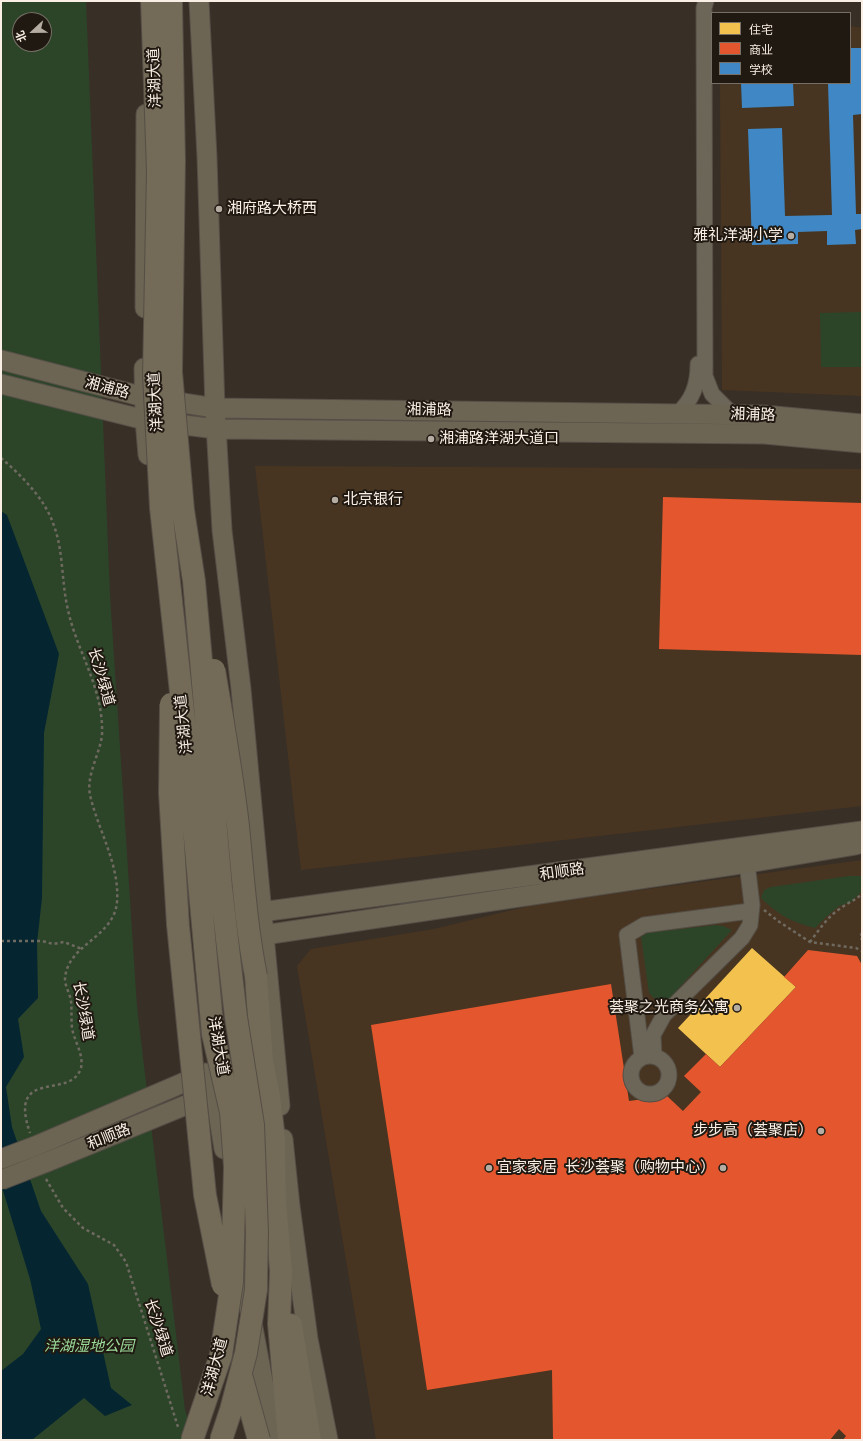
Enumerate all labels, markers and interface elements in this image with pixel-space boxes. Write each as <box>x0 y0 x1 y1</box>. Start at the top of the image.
north arrow <box>12 12 52 52</box>
legend <box>711 12 851 84</box>
text: 住宅 <box>749 23 773 37</box>
text: 北 <box>13 29 29 44</box>
text: 商业 <box>749 43 773 57</box>
street label: 洋湖大道 <box>145 48 165 108</box>
text: 学校 <box>749 63 773 77</box>
place label: 湘府路大桥西 <box>227 200 317 218</box>
marker: 湘府路大桥西 <box>214 204 224 214</box>
place label: 雅礼洋湖小学 <box>693 227 783 245</box>
marker: 雅礼洋湖小学 <box>786 231 796 241</box>
street label: 洋湖大道 <box>145 372 167 432</box>
street label: 湘浦路 <box>83 373 131 403</box>
street label: 湘浦路 <box>406 401 452 419</box>
street label: 湘浦路 <box>730 405 776 425</box>
place label: 湘浦路洋湖大道口 <box>439 430 559 448</box>
marker: 湘浦路洋湖大道口 <box>426 434 436 444</box>
place label: 北京银行 <box>343 491 403 509</box>
marker: 北京银行 <box>330 495 340 505</box>
street label: 长沙绿道 <box>84 646 118 708</box>
street label: 洋湖大道 <box>172 693 196 755</box>
street label: 和顺路 <box>538 860 586 884</box>
street label: 长沙绿道 <box>69 980 97 1042</box>
place label: 荟聚之光商务公寓 <box>609 999 729 1017</box>
marker: 荟聚之光商务公寓 <box>732 1003 742 1013</box>
street label: 洋湖大道 <box>204 1015 232 1077</box>
street label: 和顺路 <box>85 1120 133 1154</box>
place label: 步步高（荟聚店） <box>693 1122 813 1140</box>
marker: 步步高（荟聚店） <box>816 1126 826 1136</box>
place label: 宜家家居 <box>497 1159 557 1177</box>
place label: 长沙荟聚（购物中心） <box>565 1159 715 1177</box>
marker: 宜家家居 <box>484 1163 494 1173</box>
marker: 长沙荟聚（购物中心） <box>718 1163 728 1173</box>
street label: 长沙绿道 <box>140 1297 176 1359</box>
street label: 洋湖大道 <box>199 1336 231 1398</box>
park label: 洋湖湿地公园 <box>44 1338 134 1356</box>

